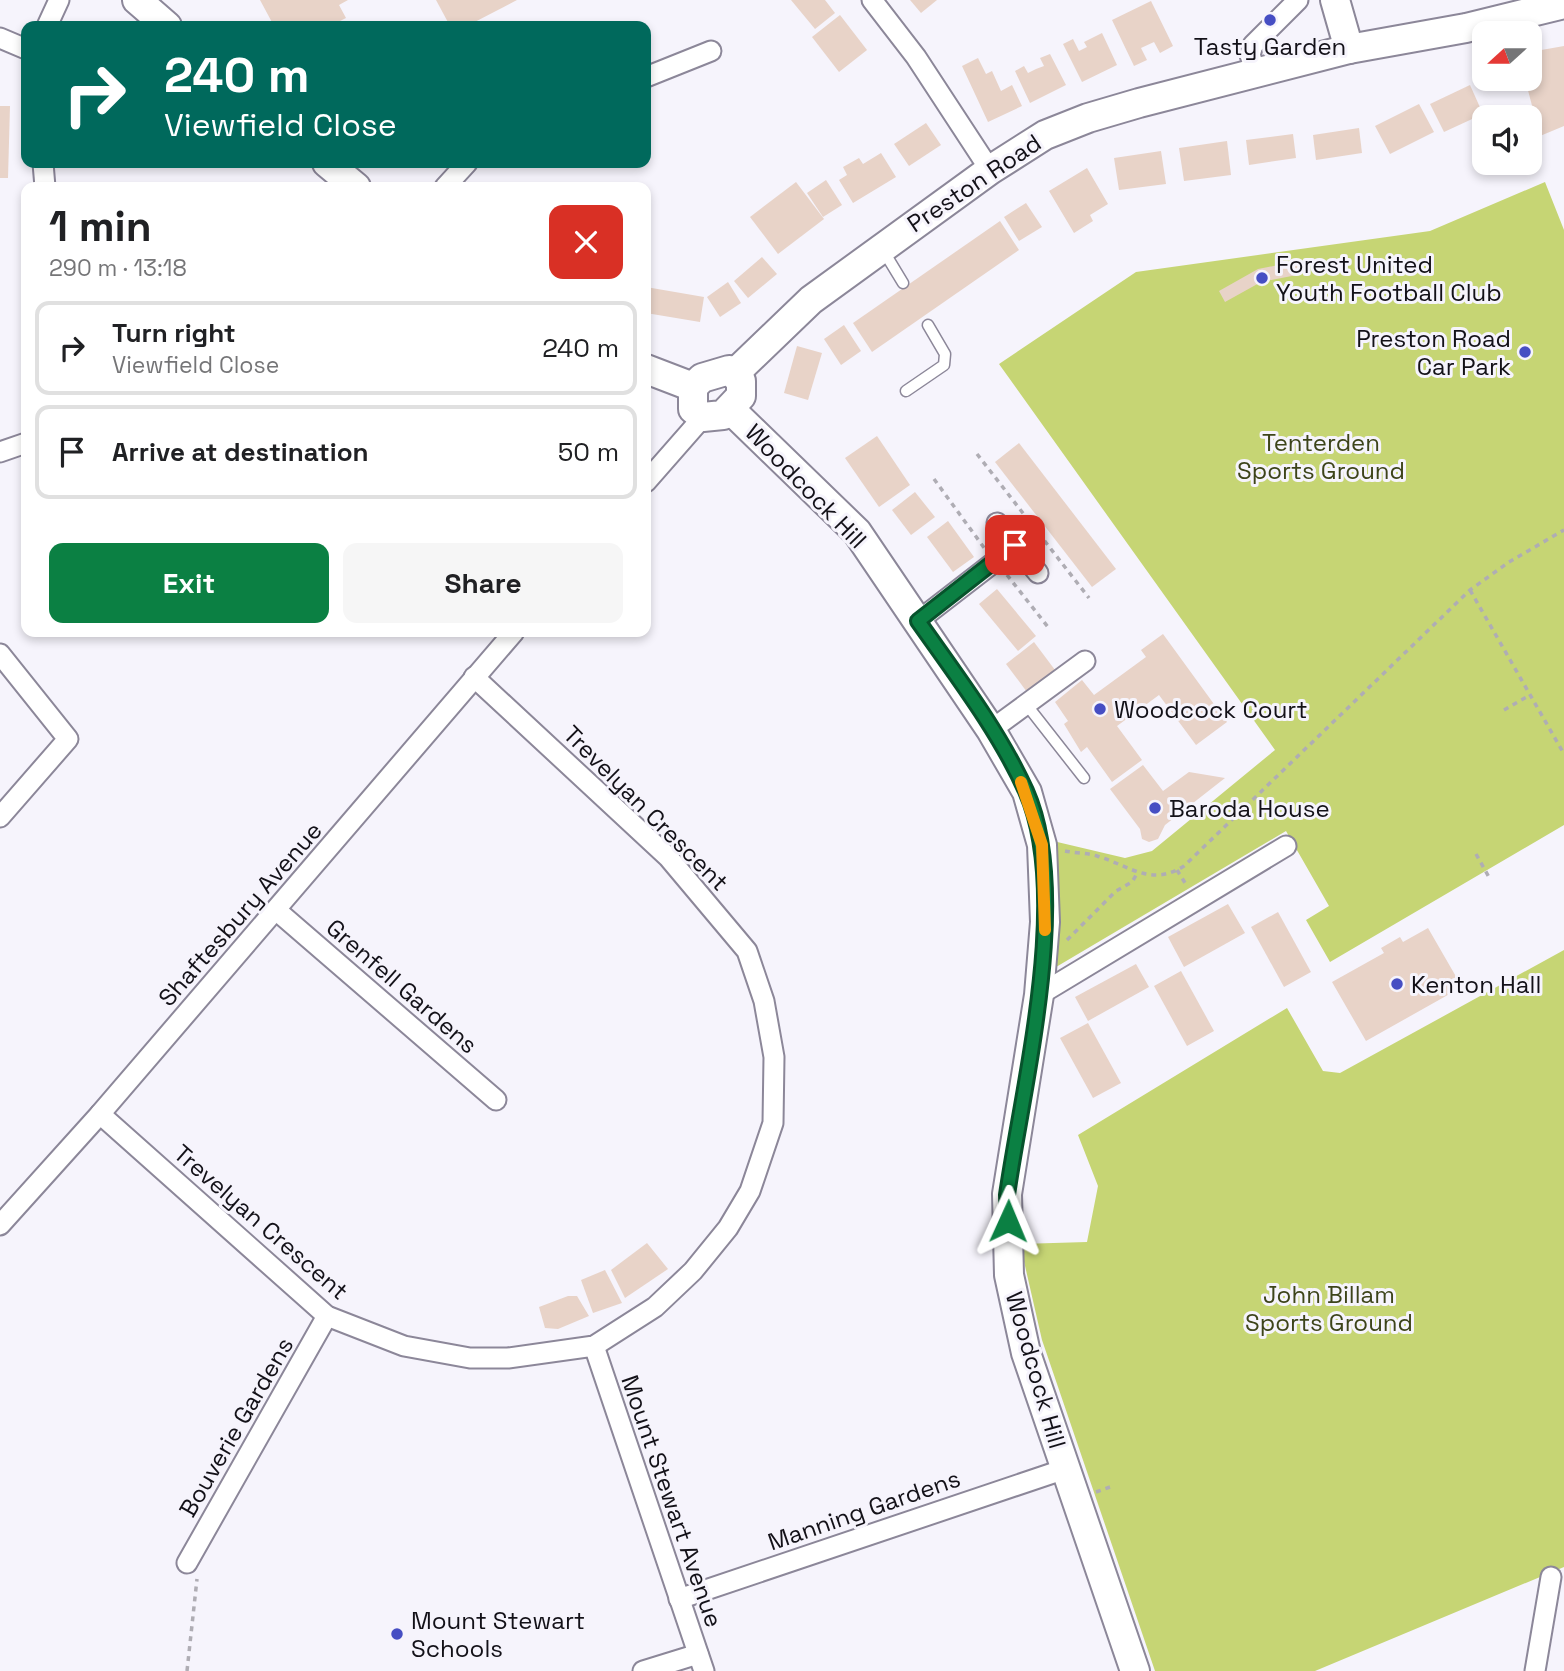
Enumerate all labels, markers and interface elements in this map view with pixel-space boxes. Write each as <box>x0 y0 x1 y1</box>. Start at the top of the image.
marker: Tasty Garden <box>1262 12 1278 28</box>
north arrow <box>1472 21 1542 91</box>
map controls <box>1472 21 1542 175</box>
place label: Tasty Garden <box>1194 31 1346 62</box>
text: 240 m <box>164 44 310 106</box>
icon: right <box>49 49 140 140</box>
text: Viewfield Close <box>164 105 397 145</box>
button: sound <box>1472 105 1542 175</box>
street label: Preston Road <box>901 127 1047 239</box>
text: 1 min <box>49 200 152 253</box>
button: close <box>549 205 623 279</box>
place label: Forest United Youth Football Club <box>1276 249 1502 308</box>
text: 290 m · 13:18 <box>49 253 187 283</box>
marker: Forest United Youth Football Club <box>1254 270 1270 286</box>
text: Turn right <box>112 316 236 350</box>
place label: Preston Road Car Park <box>1356 323 1511 382</box>
icon: right <box>53 329 91 367</box>
text: 240 m <box>542 331 619 365</box>
marker: Preston Road Car Park <box>1517 344 1533 360</box>
text: Viewfield Close <box>112 350 279 380</box>
street label: Woodcock Hill <box>739 417 873 555</box>
park label: Tenterden Sports Ground <box>1237 427 1405 486</box>
icon: arrive <box>53 433 91 471</box>
text: Arrive at destination <box>112 435 369 469</box>
text: 50 m <box>558 435 619 469</box>
pin <box>985 515 1045 575</box>
icon: arrive <box>996 526 1034 564</box>
button: Exit <box>49 543 329 623</box>
button: Share <box>343 543 623 623</box>
place label: Woodcock Court <box>1114 694 1307 725</box>
marker: Woodcock Court <box>1092 701 1108 717</box>
street label: Trevelyan Crescent <box>557 719 735 897</box>
place label: Baroda House <box>1169 793 1330 824</box>
marker: Baroda House <box>1147 800 1163 816</box>
street label: Shaftesbury Avenue <box>151 815 329 1013</box>
street label: Grenfell Gardens <box>320 912 484 1060</box>
place label: Kenton Hall <box>1411 969 1541 1000</box>
marker: Kenton Hall <box>1389 976 1405 992</box>
street label: Trevelyan Crescent <box>167 1138 355 1306</box>
position arrow <box>971 1184 1045 1258</box>
park label: John Billam Sports Ground <box>1245 1279 1413 1338</box>
street label: Woodcock Hill <box>999 1288 1073 1452</box>
street label: Bouverie Gardens <box>172 1332 300 1522</box>
street label: Mount Stewart Avenue <box>614 1371 730 1631</box>
street label: Manning Gardens <box>764 1463 964 1557</box>
place label: Mount Stewart Schools <box>411 1605 585 1664</box>
marker: Mount Stewart Schools <box>389 1626 405 1642</box>

